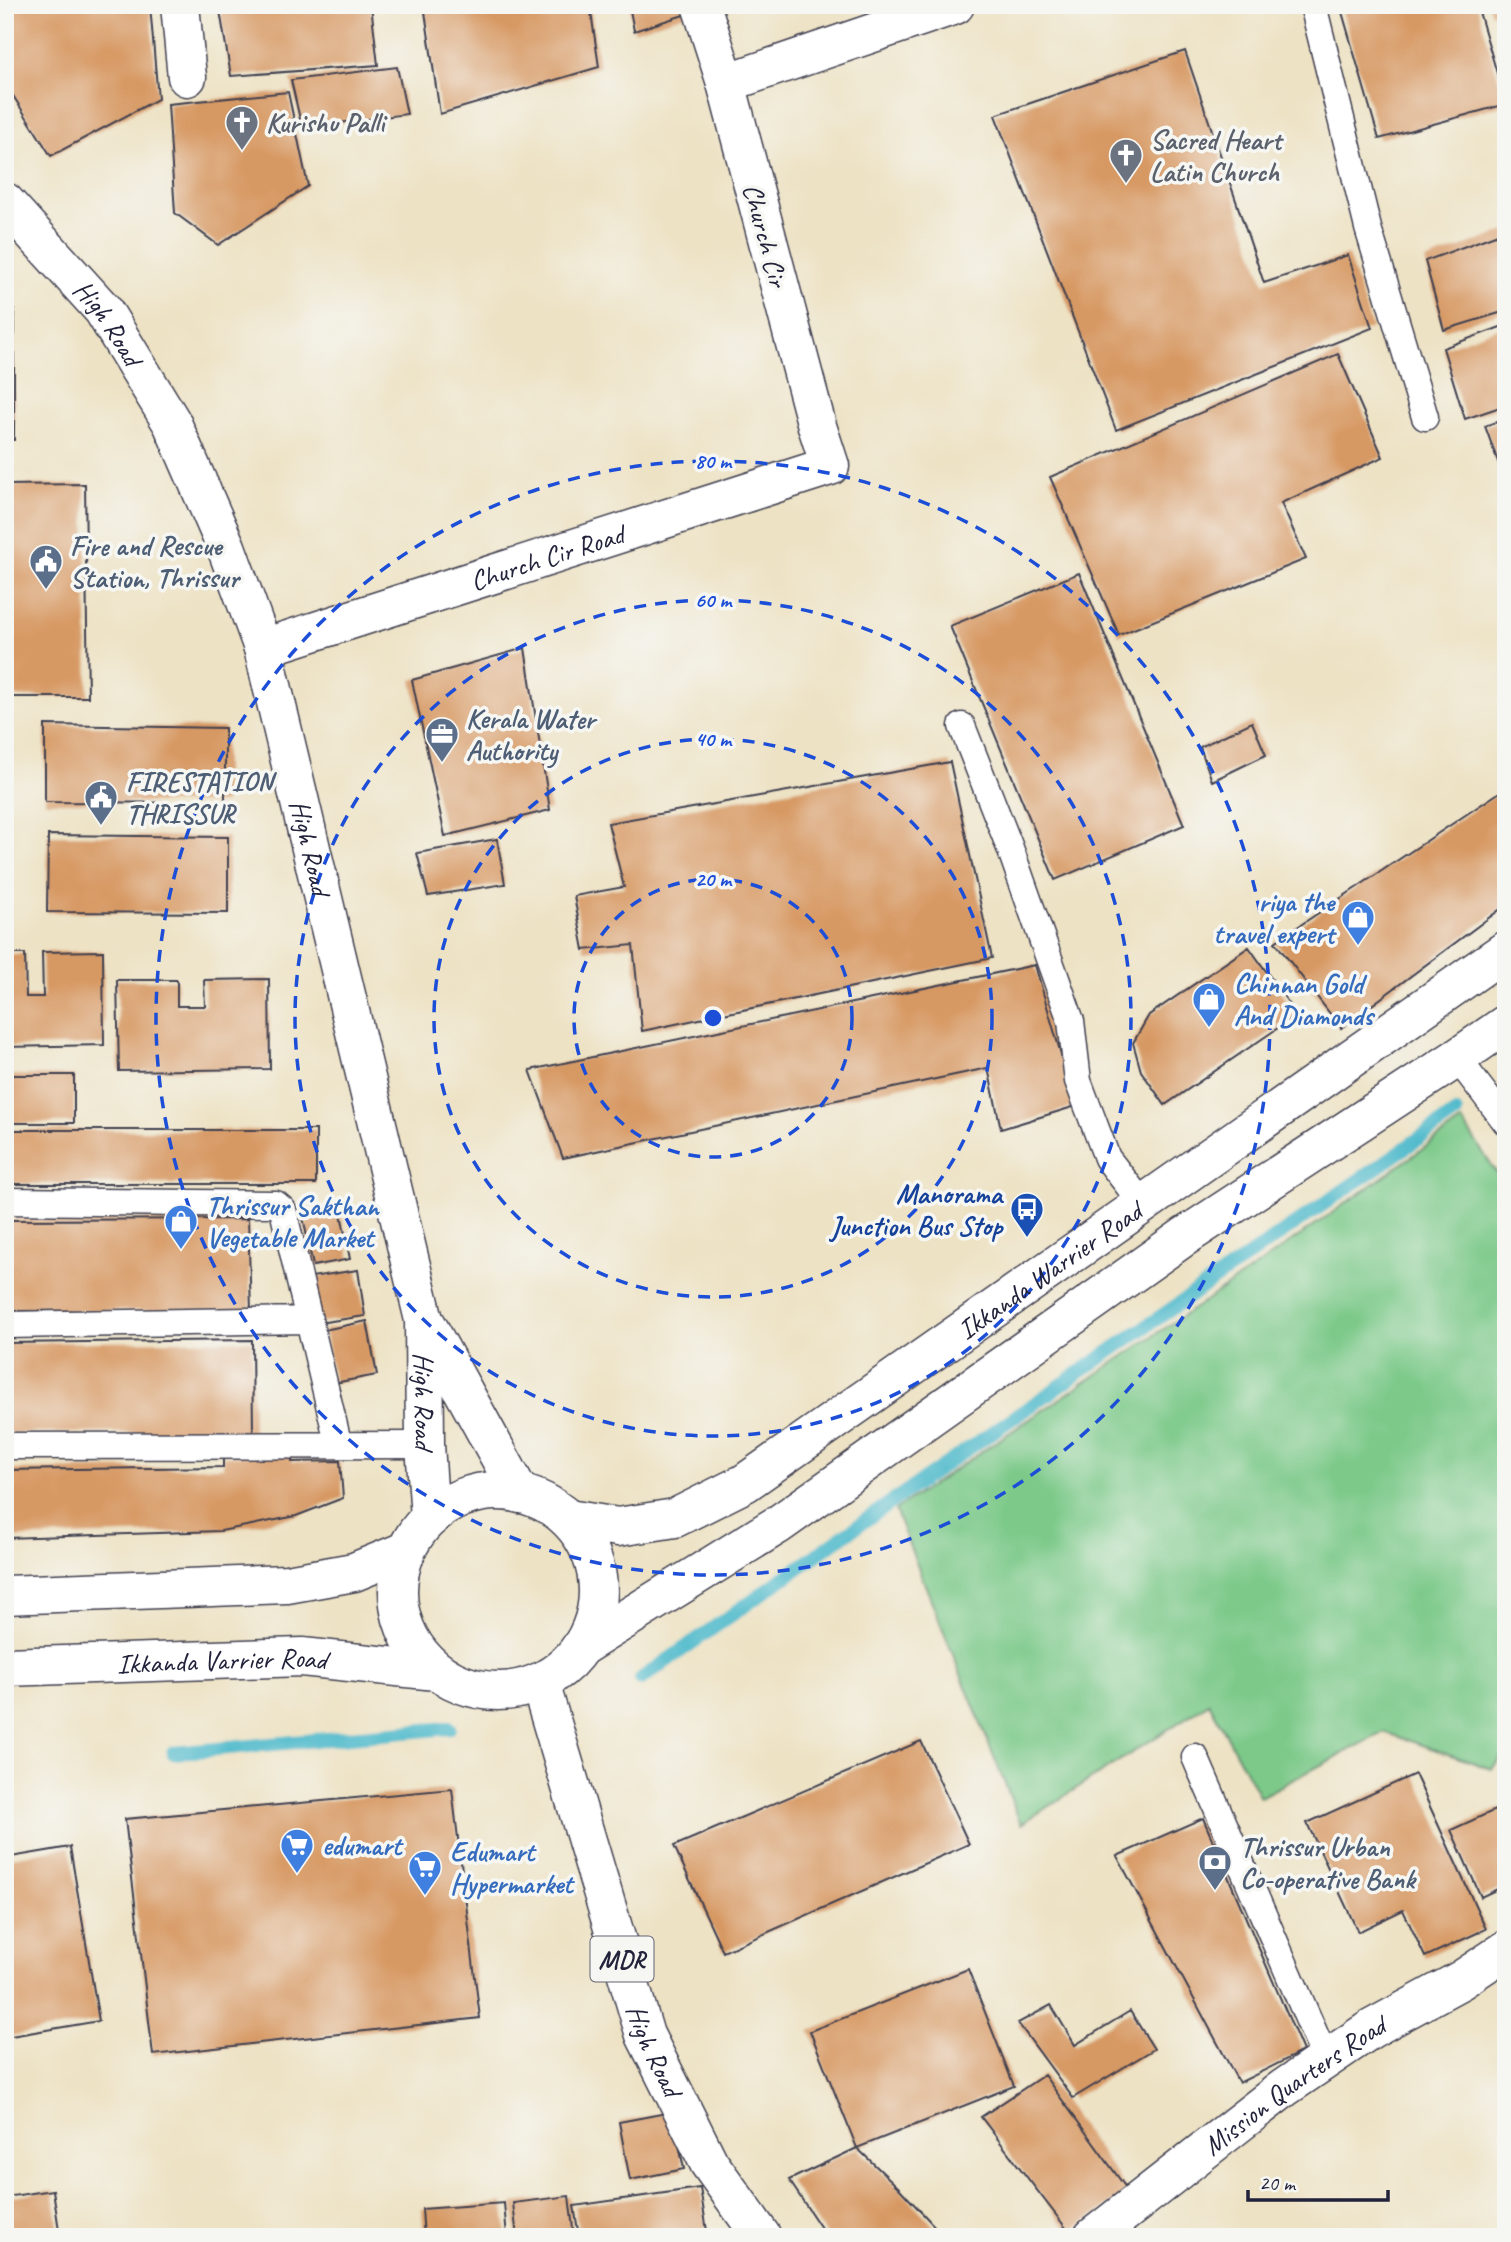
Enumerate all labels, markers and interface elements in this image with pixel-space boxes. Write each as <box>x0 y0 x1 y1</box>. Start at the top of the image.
church icon: Kurishu Palli <box>223 103 261 152</box>
place label: Kurishu Palli <box>266 105 388 140</box>
place label: Sacred Heart Latin Church <box>1150 122 1285 189</box>
church icon: Sacred Heart Latin Church <box>1107 136 1145 185</box>
street label: Church Cir <box>735 180 797 292</box>
street label: High Road <box>66 272 152 375</box>
text: 80 m <box>695 448 733 474</box>
street label: Church Cir Road <box>466 515 632 598</box>
place label: Fire and Rescue Station, Thrissur <box>70 528 241 595</box>
public building icon: Fire and Rescue Station, Thrissur <box>27 542 65 591</box>
text: 60 m <box>695 587 733 613</box>
place label: Kerala Water Authority <box>466 701 598 769</box>
office icon: Kerala Water Authority <box>423 715 461 764</box>
text: 40 m <box>695 726 733 752</box>
place label: FIRESTATION THRISSUR <box>126 764 277 831</box>
public building icon: FIRESTATION THRISSUR <box>82 778 120 827</box>
street label: High Road <box>282 796 340 903</box>
text: 20 m <box>695 866 733 892</box>
place label: riya the travel expert <box>1214 884 1338 951</box>
shop icon: riya the travel expert <box>1339 898 1377 947</box>
place label: Chinnan Gold And Diamonds <box>1234 966 1376 1033</box>
shop icon: Chinnan Gold And Diamonds <box>1190 980 1228 1029</box>
centre of rings <box>701 1006 725 1030</box>
place label: Manorama Junction Bus Stop <box>828 1176 1005 1243</box>
place label: Thrissur Sakthan Vegetable Market <box>206 1188 381 1255</box>
bus stop icon: Manorama Junction Bus Stop <box>1008 1190 1046 1239</box>
street label: Ikkanda Warrier Road <box>951 1191 1152 1347</box>
shop icon: Thrissur Sakthan Vegetable Market <box>162 1202 200 1251</box>
street label: High Road <box>406 1352 442 1454</box>
street label: Ikkanda Varrier Road <box>116 1640 332 1681</box>
supermarket icon: edumart <box>278 1826 316 1875</box>
place label: edumart <box>322 1828 404 1863</box>
place label: Thrissur Urban Co-operative Bank <box>1240 1829 1417 1896</box>
place label: Edumart Hypermarket <box>450 1834 575 1901</box>
bank icon: Thrissur Urban Co-operative Bank <box>1196 1843 1234 1892</box>
supermarket icon: Edumart Hypermarket <box>406 1848 444 1897</box>
road number: MDR <box>590 1936 654 1982</box>
street label: High Road <box>619 2001 692 2106</box>
street label: Mission Quarters Road <box>1196 2006 1395 2163</box>
scale bar <box>1248 2158 1388 2202</box>
text: 20 m <box>1259 2170 1297 2196</box>

